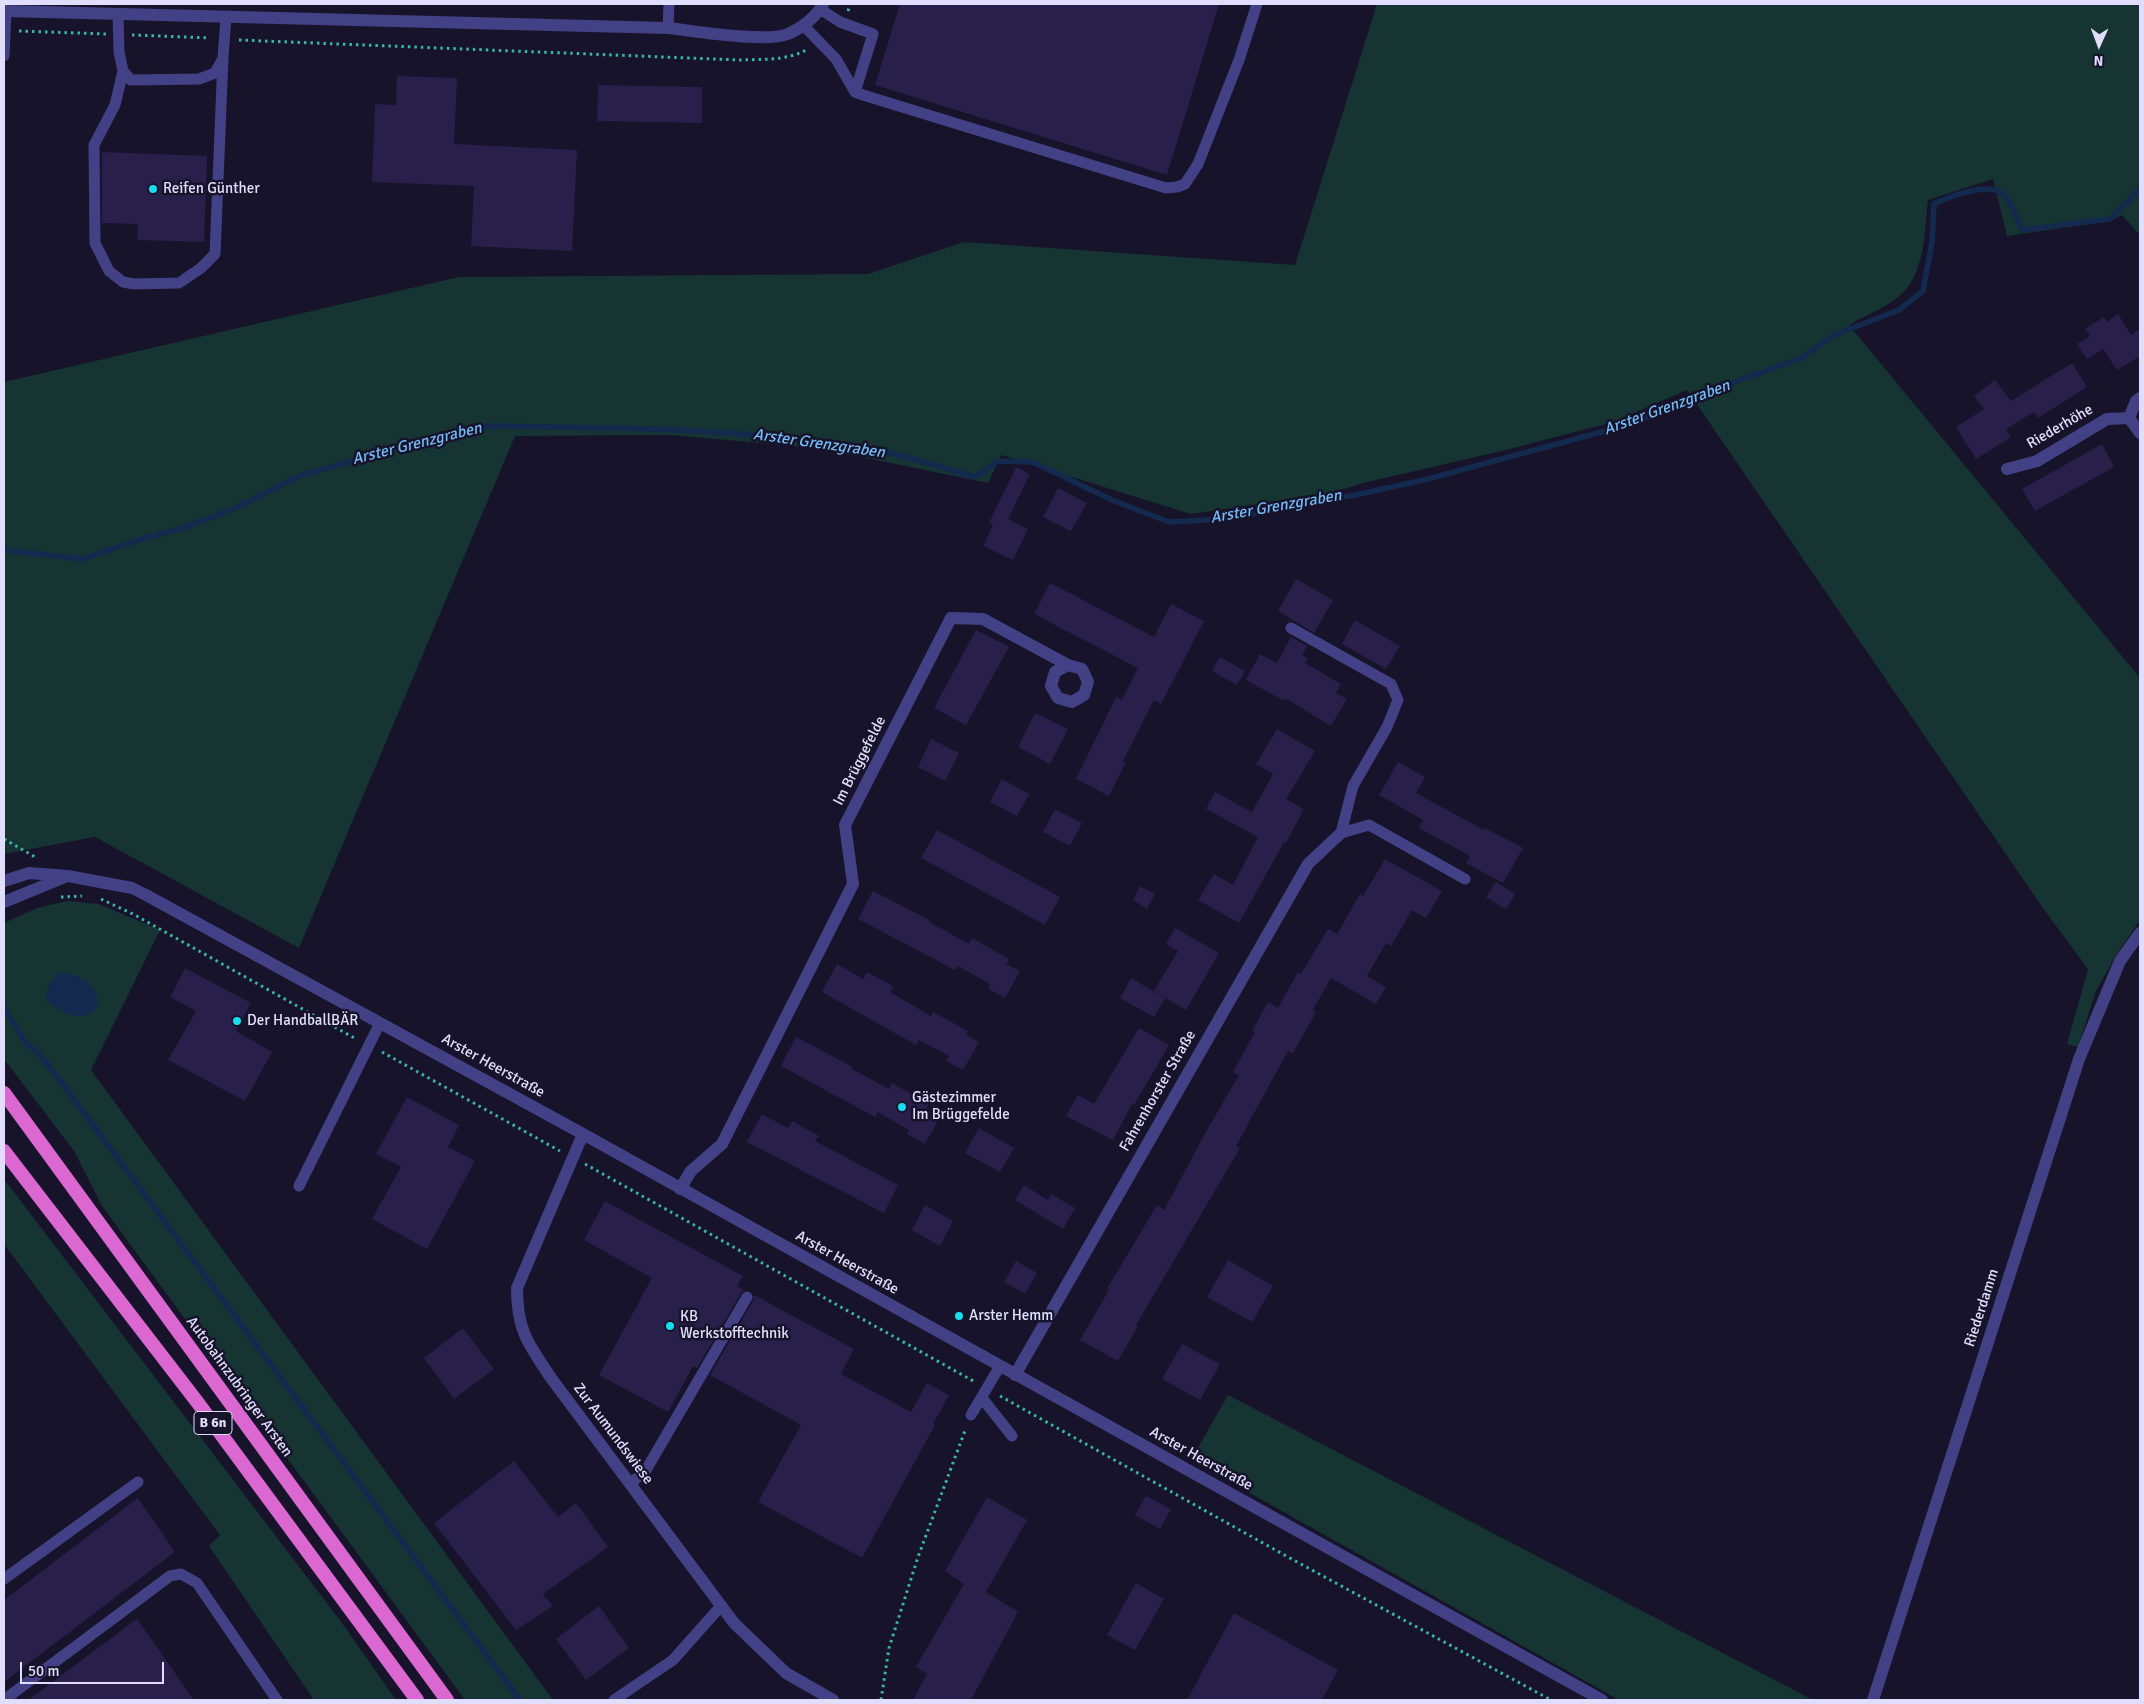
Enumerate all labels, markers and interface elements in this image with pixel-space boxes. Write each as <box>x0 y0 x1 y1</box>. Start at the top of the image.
north arrow <box>2074 20 2124 70</box>
text: N <box>2093 52 2104 69</box>
place label: Reifen Günther <box>163 180 260 198</box>
marker: Reifen Günther <box>147 183 159 195</box>
water label: Arster Grenzgraben <box>1601 376 1733 440</box>
street label: Riederhöhe <box>2024 401 2096 453</box>
water label: Arster Grenzgraben <box>350 419 484 469</box>
water label: Arster Grenzgraben <box>752 425 886 463</box>
water label: Arster Grenzgraben <box>1209 486 1343 528</box>
street label: Im Brüggefelde <box>830 713 890 809</box>
place label: Der HandballBÄR <box>247 1012 358 1030</box>
marker: Der HandballBÄR <box>231 1015 243 1027</box>
street label: Fahrenhorster Straße <box>1116 1027 1200 1155</box>
street label: Arster Heerstraße <box>438 1030 548 1102</box>
place label: Gästezimmer Im Brüggefelde <box>912 1089 1010 1124</box>
marker: Gästezimmer Im Brüggefelde <box>896 1101 908 1113</box>
street label: Arster Heerstraße <box>792 1227 902 1299</box>
street label: Riederdamm <box>1961 1267 2003 1349</box>
place label: Arster Hemm <box>969 1307 1053 1325</box>
place label: KB Werkstofftechnik <box>680 1308 789 1343</box>
marker: Arster Hemm <box>953 1310 965 1322</box>
street label: Autobahnzubringer Arsten <box>182 1313 296 1461</box>
marker: KB Werkstofftechnik <box>664 1320 676 1332</box>
street label: Zur Aumundswiese <box>569 1380 657 1488</box>
road number: B 6n <box>194 1412 232 1435</box>
street label: Arster Heerstraße <box>1146 1423 1256 1495</box>
scale bar <box>22 1652 166 1684</box>
text: 50 m <box>28 1662 59 1680</box>

